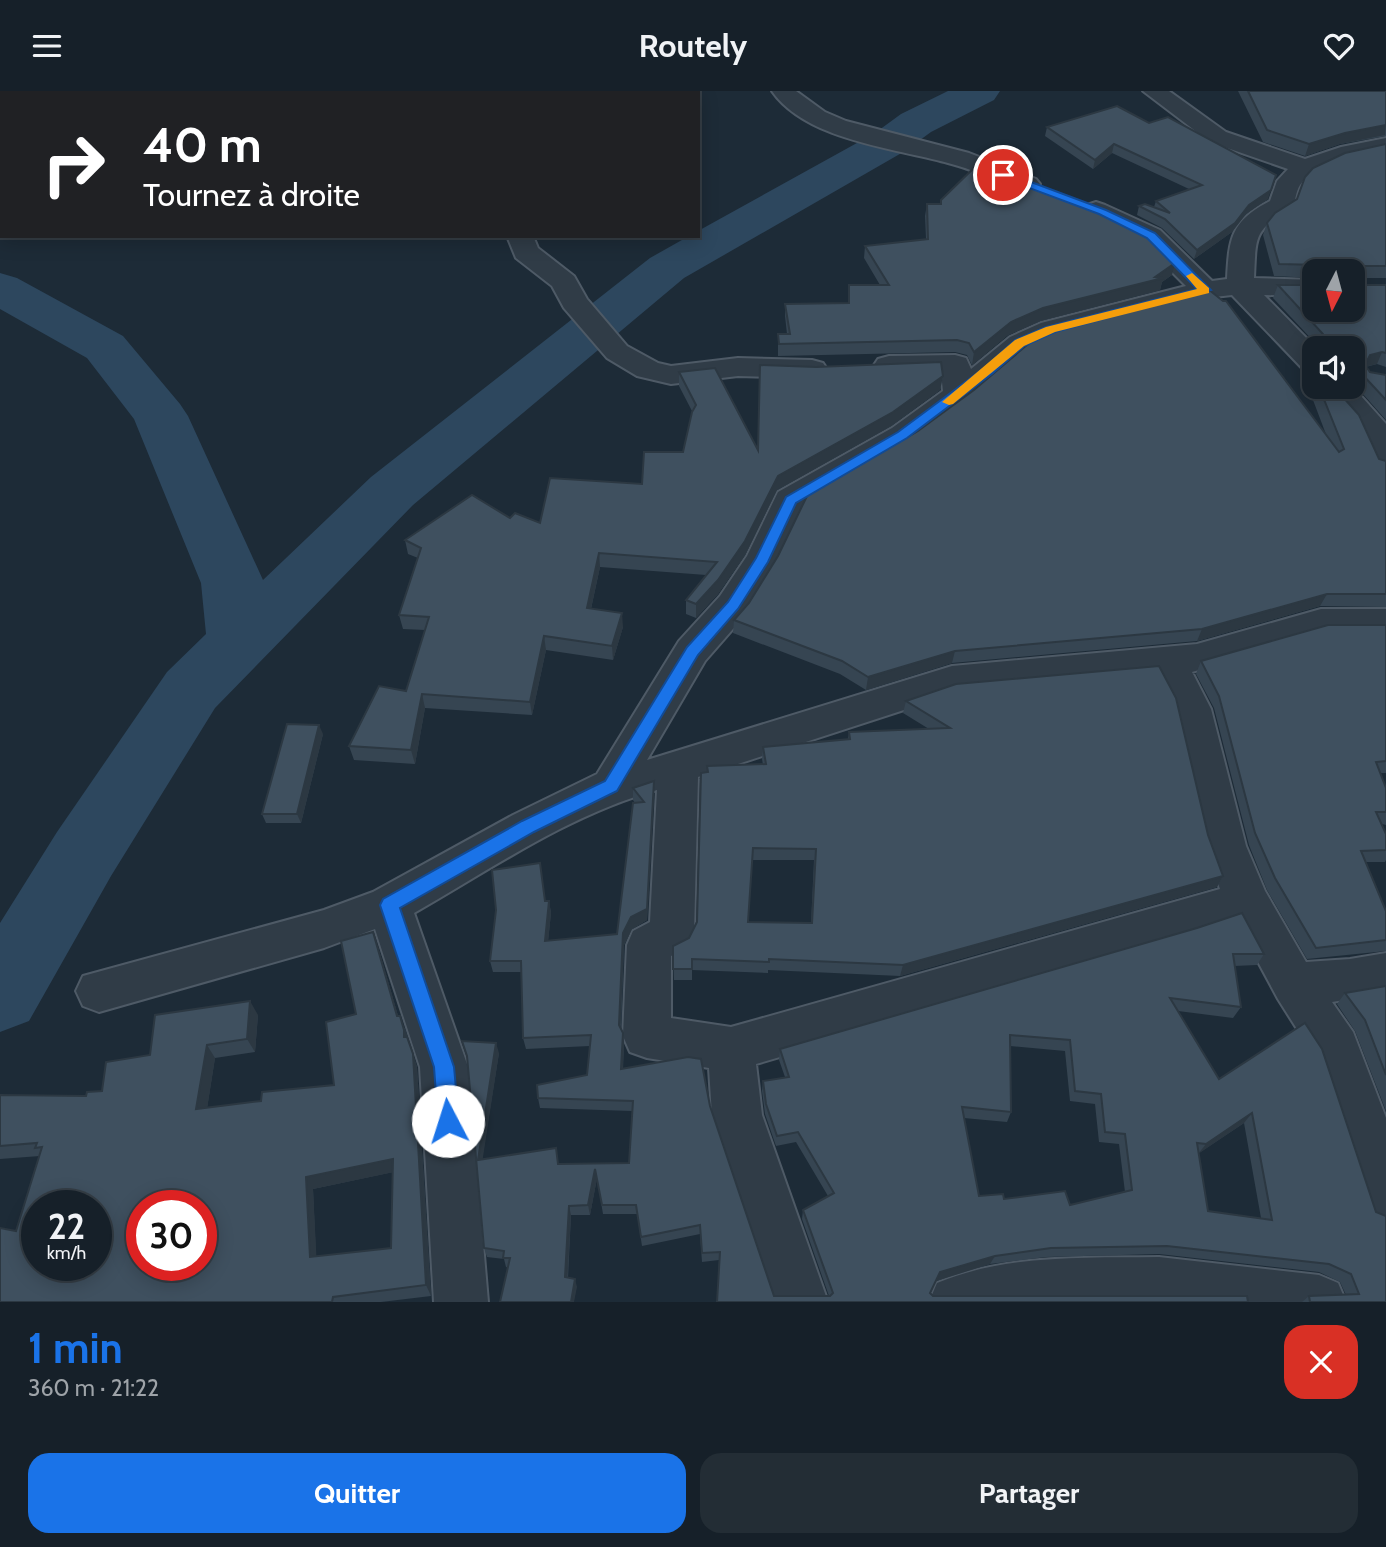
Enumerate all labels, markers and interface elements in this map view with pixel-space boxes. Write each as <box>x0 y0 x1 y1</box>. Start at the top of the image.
text: Routely <box>639 26 747 65</box>
icon: menu <box>28 27 66 65</box>
icon: heart <box>1320 27 1358 65</box>
text: 40 m <box>143 115 262 174</box>
icon: right <box>28 119 119 210</box>
pin <box>973 145 1033 205</box>
icon: arrive <box>984 156 1022 194</box>
text: Tournez à droite <box>143 175 360 214</box>
north arrow <box>1302 259 1365 322</box>
map controls <box>1302 259 1365 399</box>
button: sound <box>1302 336 1365 399</box>
position arrow <box>411 1084 485 1158</box>
speed limit sign: 30 <box>126 1190 217 1281</box>
text: 22 <box>48 1205 85 1248</box>
text: km/h <box>47 1242 86 1264</box>
text: 1 min <box>28 1322 123 1374</box>
button: close <box>1284 1325 1358 1399</box>
text: 360 m · 21:22 <box>28 1374 159 1402</box>
button: Quitter <box>28 1453 686 1533</box>
button: Partager <box>700 1453 1358 1533</box>

